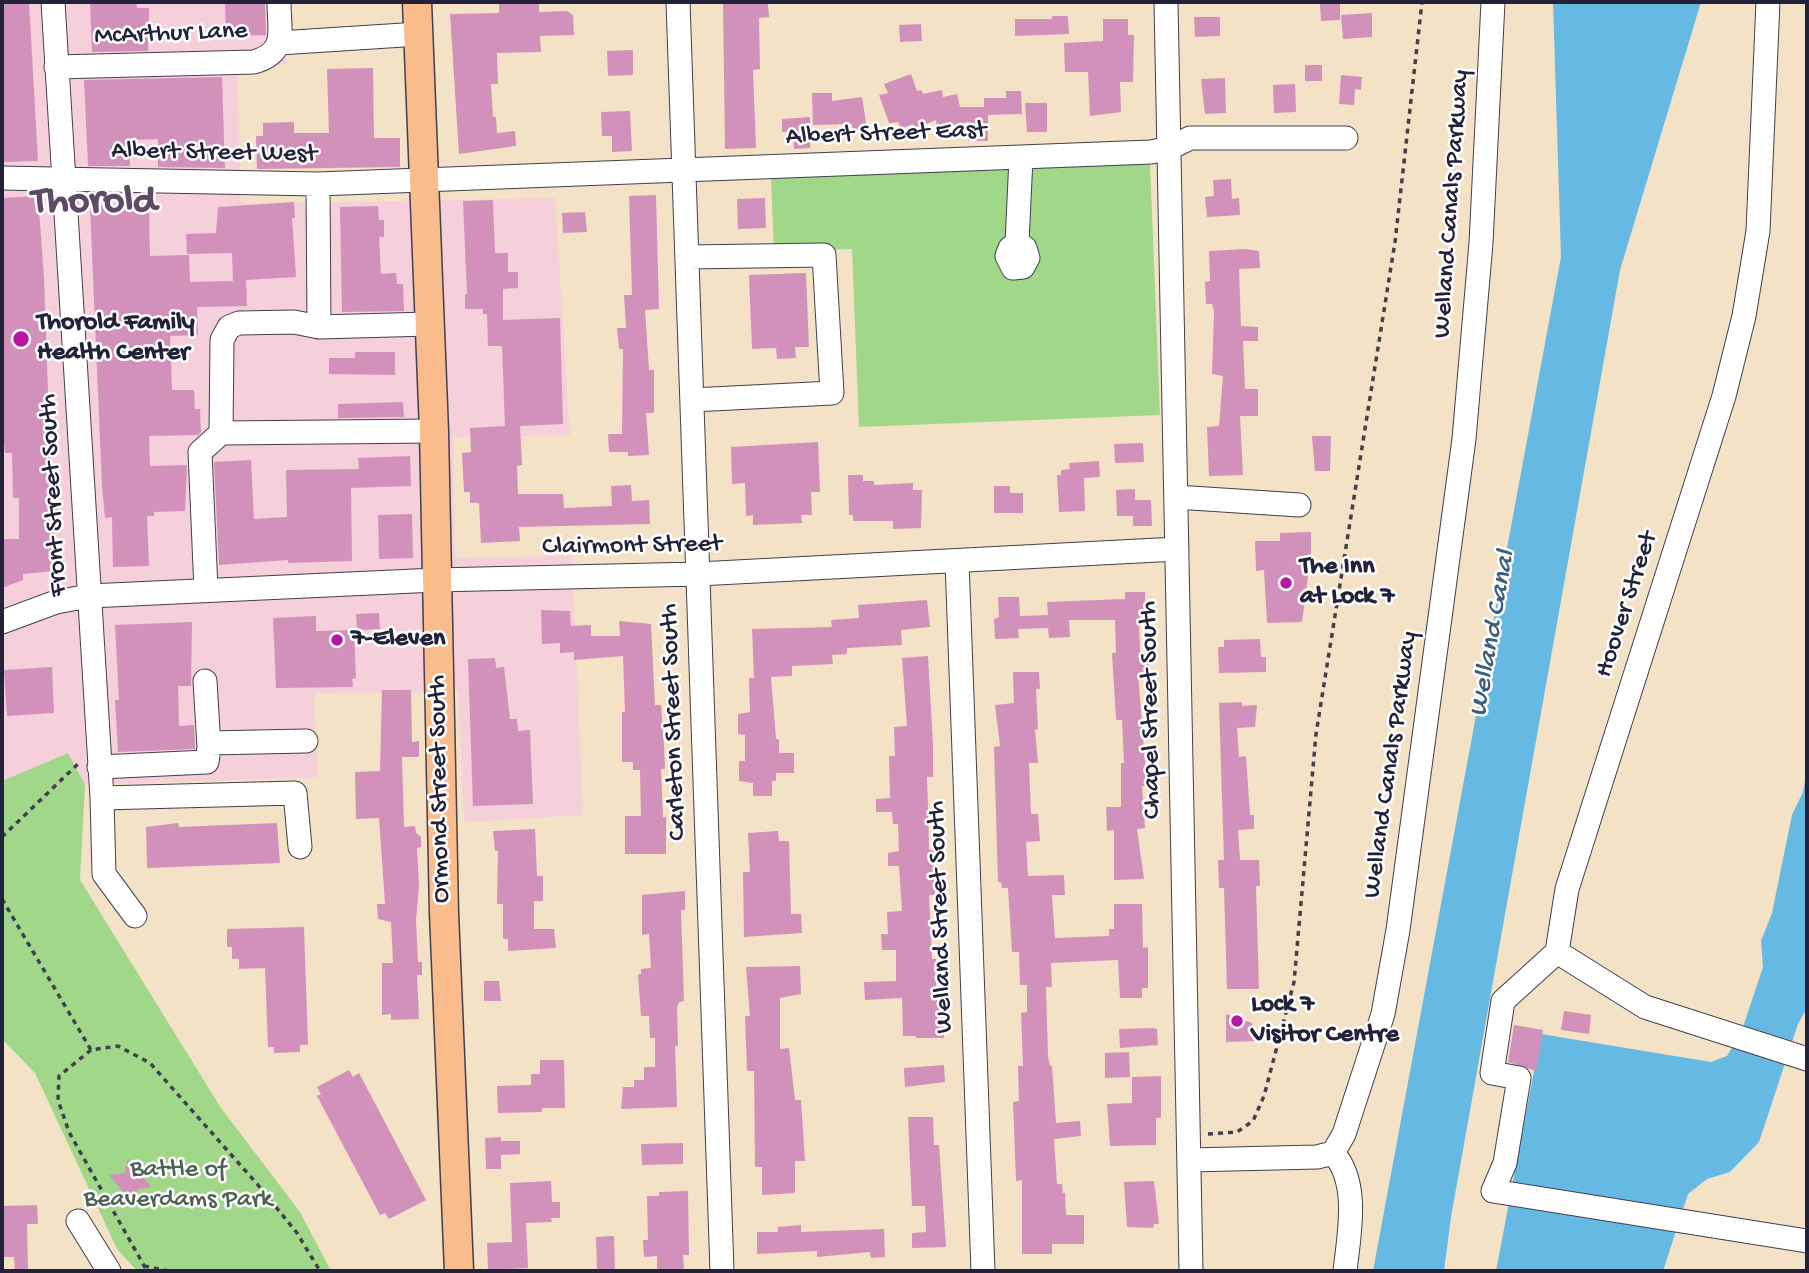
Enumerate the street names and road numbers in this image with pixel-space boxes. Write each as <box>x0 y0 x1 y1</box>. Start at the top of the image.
street label: McArthur Lane <box>94 17 248 53</box>
street label: Welland Canals Parkway <box>1428 69 1478 339</box>
street label: Albert Street East <box>785 116 987 154</box>
street label: Albert Street West <box>111 137 317 171</box>
street label: Front Street South <box>34 393 76 597</box>
street label: Hoover Street <box>1590 528 1666 682</box>
street label: Clairmont Street <box>542 530 722 564</box>
street label: Chapel Street South <box>1134 601 1170 819</box>
street label: Carleton Street South <box>655 603 695 841</box>
street label: Welland Canals Parkway <box>1358 630 1426 900</box>
street label: Ormond Street South <box>423 675 459 903</box>
street label: Welland Street South <box>922 800 962 1034</box>

